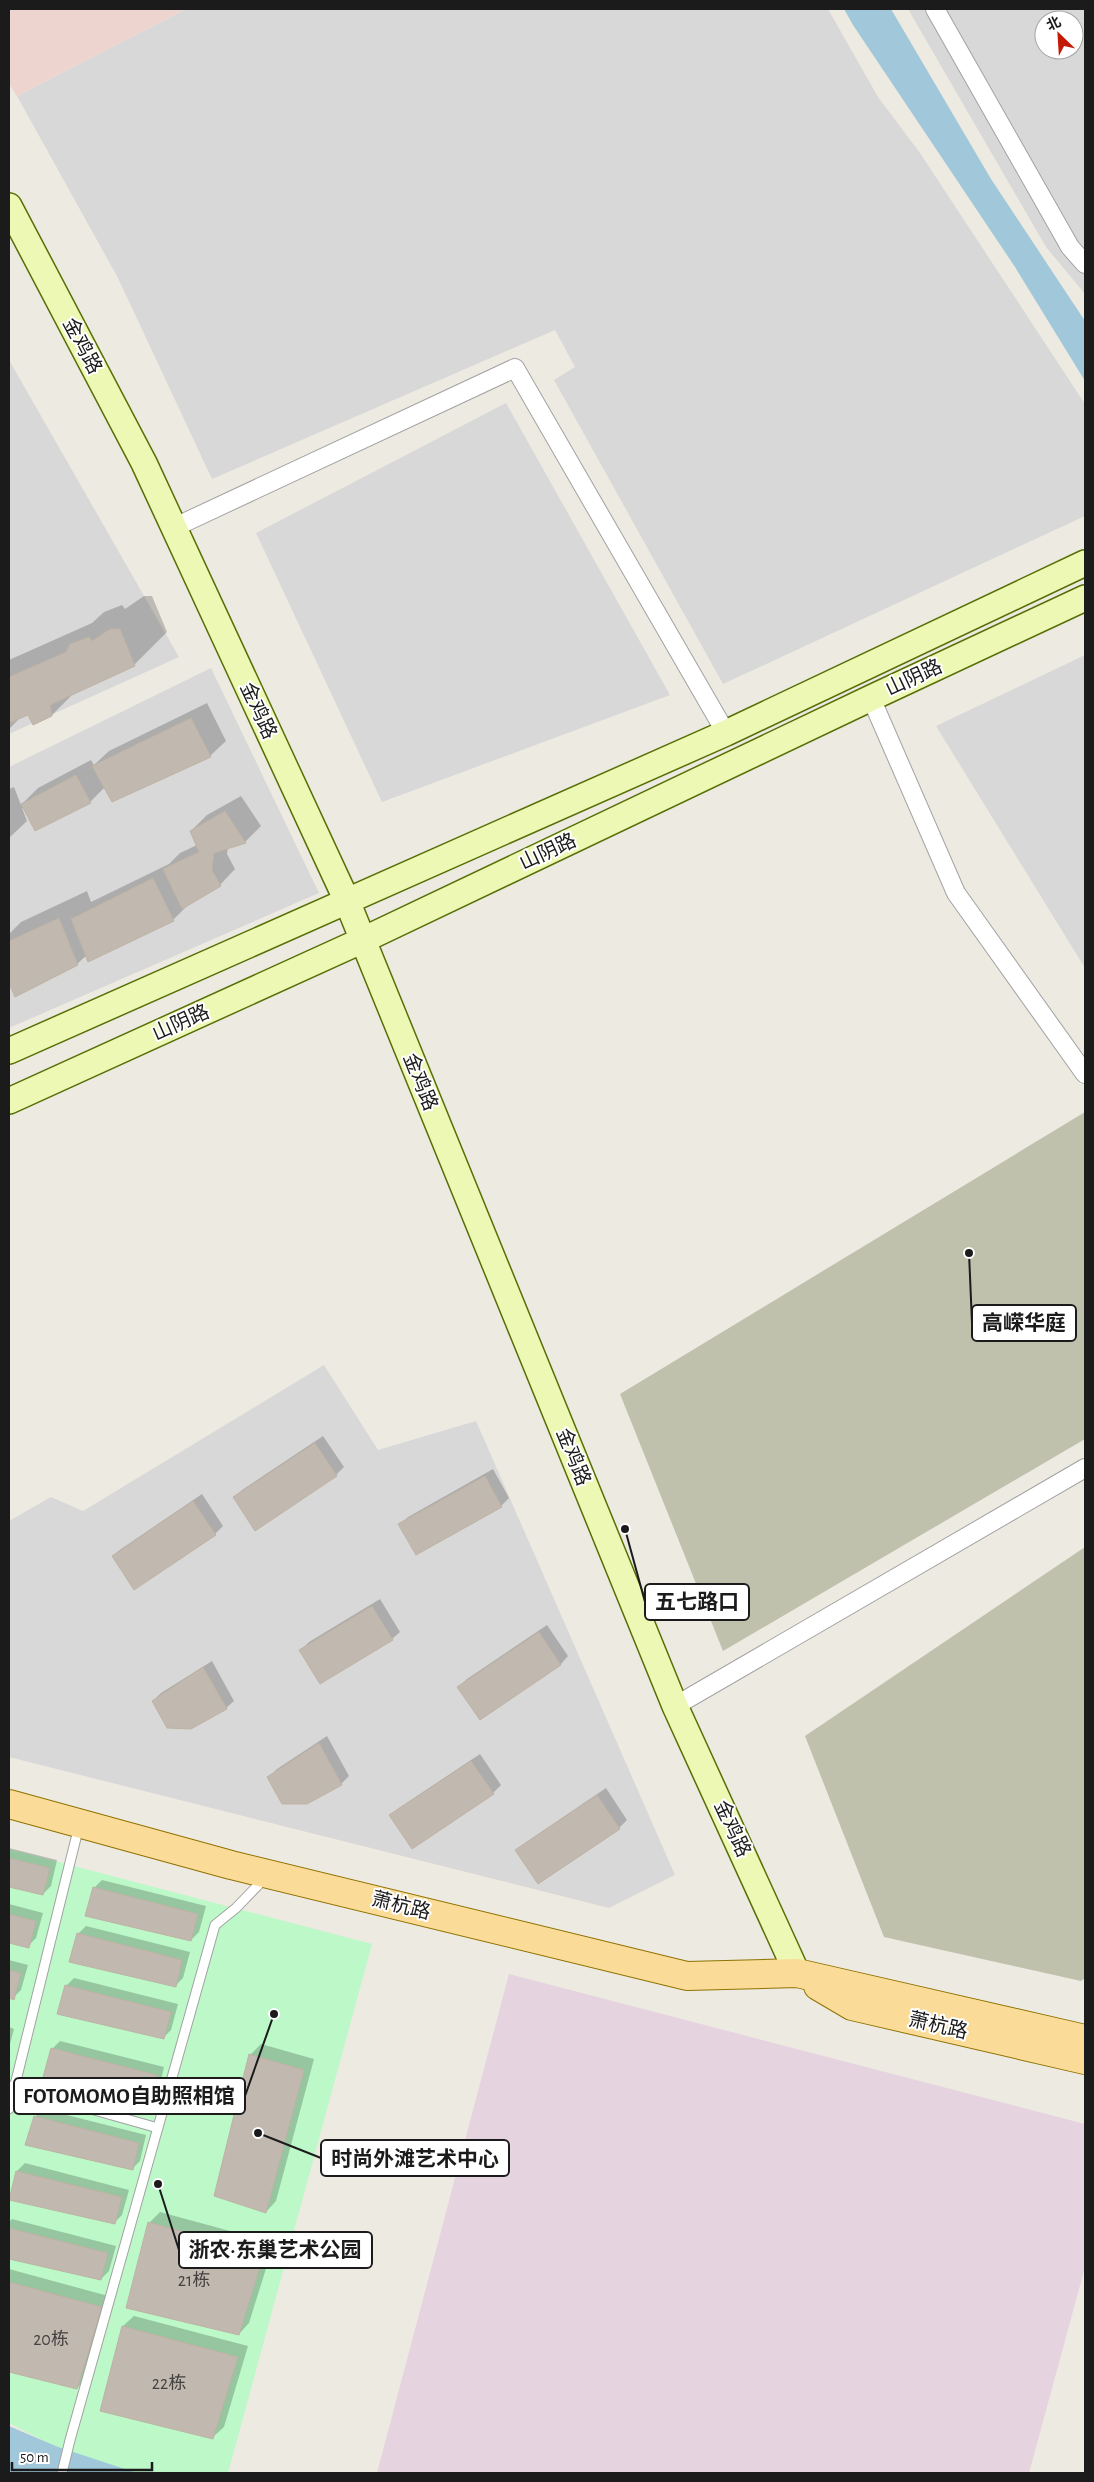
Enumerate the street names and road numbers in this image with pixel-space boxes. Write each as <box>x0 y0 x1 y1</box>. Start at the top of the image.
street label: 金鸡路 <box>59 314 106 377</box>
street label: 山阴路 <box>882 655 945 700</box>
street label: 金鸡路 <box>236 679 281 742</box>
street label: 山阴路 <box>516 829 579 874</box>
street label: 山阴路 <box>149 1001 212 1044</box>
street label: 金鸡路 <box>399 1050 441 1114</box>
street label: 金鸡路 <box>552 1425 594 1489</box>
street label: 金鸡路 <box>710 1797 755 1860</box>
street label: 萧杭路 <box>369 1888 433 1923</box>
street label: 萧杭路 <box>907 2009 970 2042</box>

